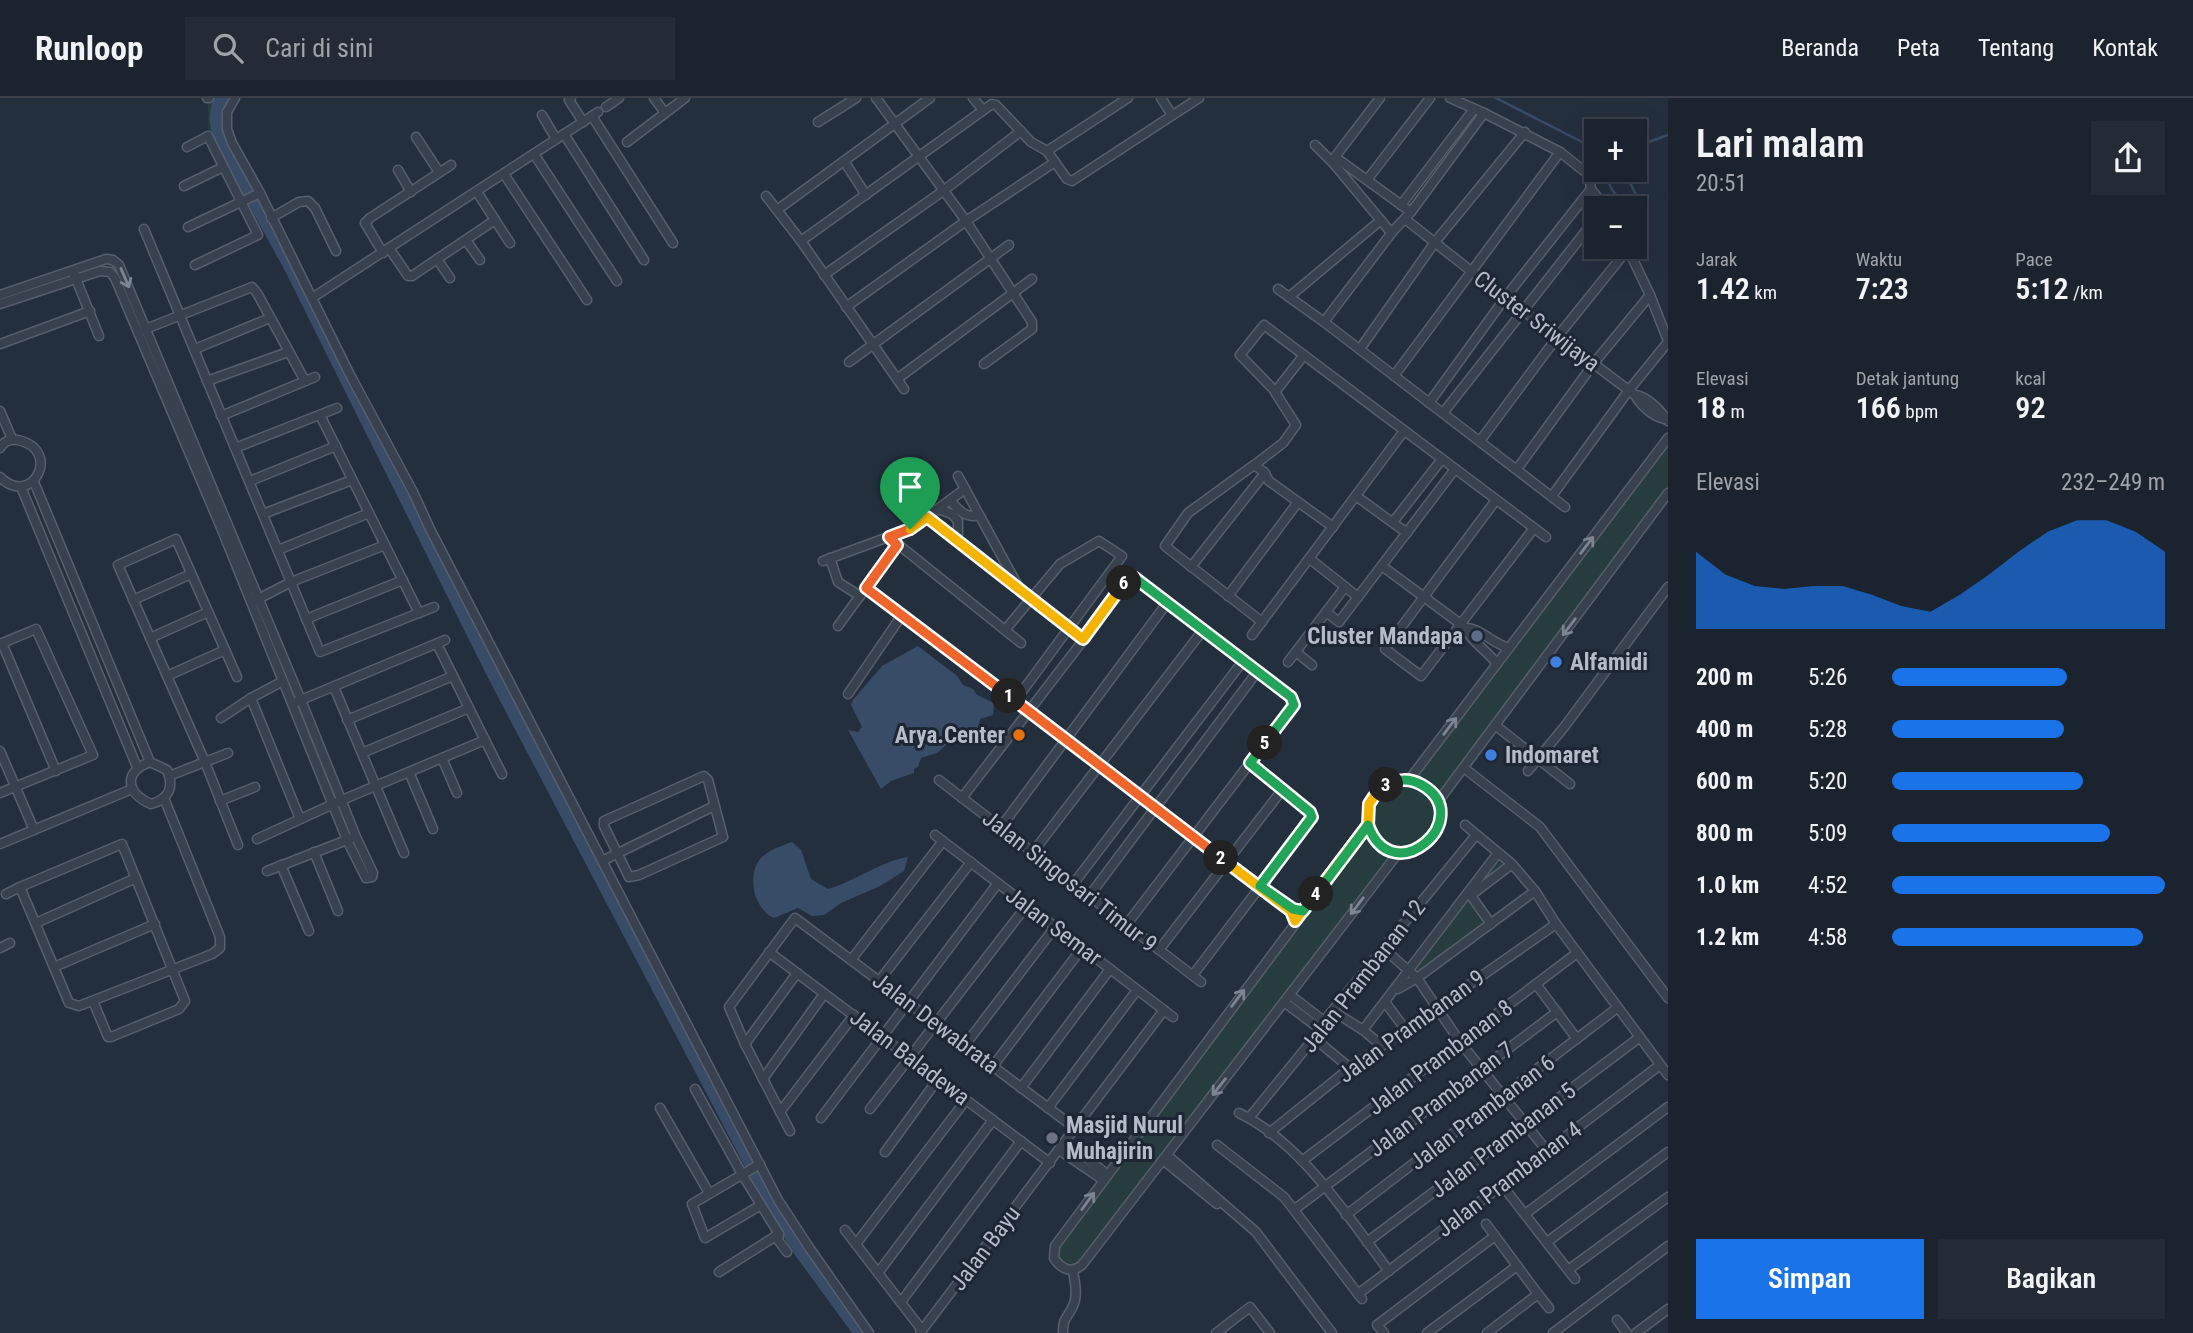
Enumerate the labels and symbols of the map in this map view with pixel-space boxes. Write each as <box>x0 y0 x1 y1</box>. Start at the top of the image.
street label: Cluster Sriwijaya <box>1468 265 1605 378</box>
one-way arrow <box>119 267 132 288</box>
pin <box>880 457 940 529</box>
one-way arrow <box>1580 536 1595 555</box>
pin: 6 <box>1106 566 1142 601</box>
one-way arrow <box>1561 617 1576 636</box>
place label: Cluster Mandapa <box>1307 623 1463 650</box>
marker: Cluster Mandapa <box>1469 628 1485 644</box>
place label: Alfamidi <box>1570 649 1648 676</box>
marker: Alfamidi <box>1548 654 1564 670</box>
pin: 1 <box>992 678 1026 714</box>
one-way arrow <box>1442 717 1457 736</box>
place label: Arya.Center <box>895 722 1005 749</box>
pin: 5 <box>1248 726 1282 760</box>
marker: Arya.Center <box>1011 727 1027 743</box>
place label: Indomaret <box>1505 742 1599 769</box>
marker: Indomaret <box>1483 747 1499 763</box>
pin: 3 <box>1368 768 1404 802</box>
street label: Jalan Singosari Timur 9 <box>977 805 1162 958</box>
pin: 2 <box>1204 840 1238 876</box>
pin: 4 <box>1298 876 1334 912</box>
street label: Jalan Semar <box>1000 882 1107 971</box>
street label: Jalan Prambanan 12 <box>1295 895 1431 1058</box>
one-way arrow <box>1350 897 1365 915</box>
street label: Jalan Prambanan 9 <box>1333 964 1490 1089</box>
street label: Jalan Dewabrata <box>867 967 1004 1080</box>
one-way arrow <box>1231 989 1246 1008</box>
street label: Jalan Prambanan 8 <box>1362 994 1518 1121</box>
street label: Jalan Baladewa <box>845 1004 975 1111</box>
street label: Jalan Prambanan 7 <box>1363 1036 1519 1163</box>
street label: Jalan Prambanan 6 <box>1404 1049 1560 1176</box>
one-way arrow <box>1211 1077 1226 1096</box>
street label: Jalan Prambanan 5 <box>1425 1077 1581 1204</box>
place label: Masjid Nurul Muhajirin <box>1066 1112 1183 1165</box>
street label: Jalan Prambanan 4 <box>1431 1116 1587 1243</box>
marker: Masjid Nurul Muhajirin <box>1044 1130 1060 1146</box>
one-way arrow <box>1081 1192 1095 1211</box>
street label: Jalan Bayu <box>945 1201 1026 1296</box>

